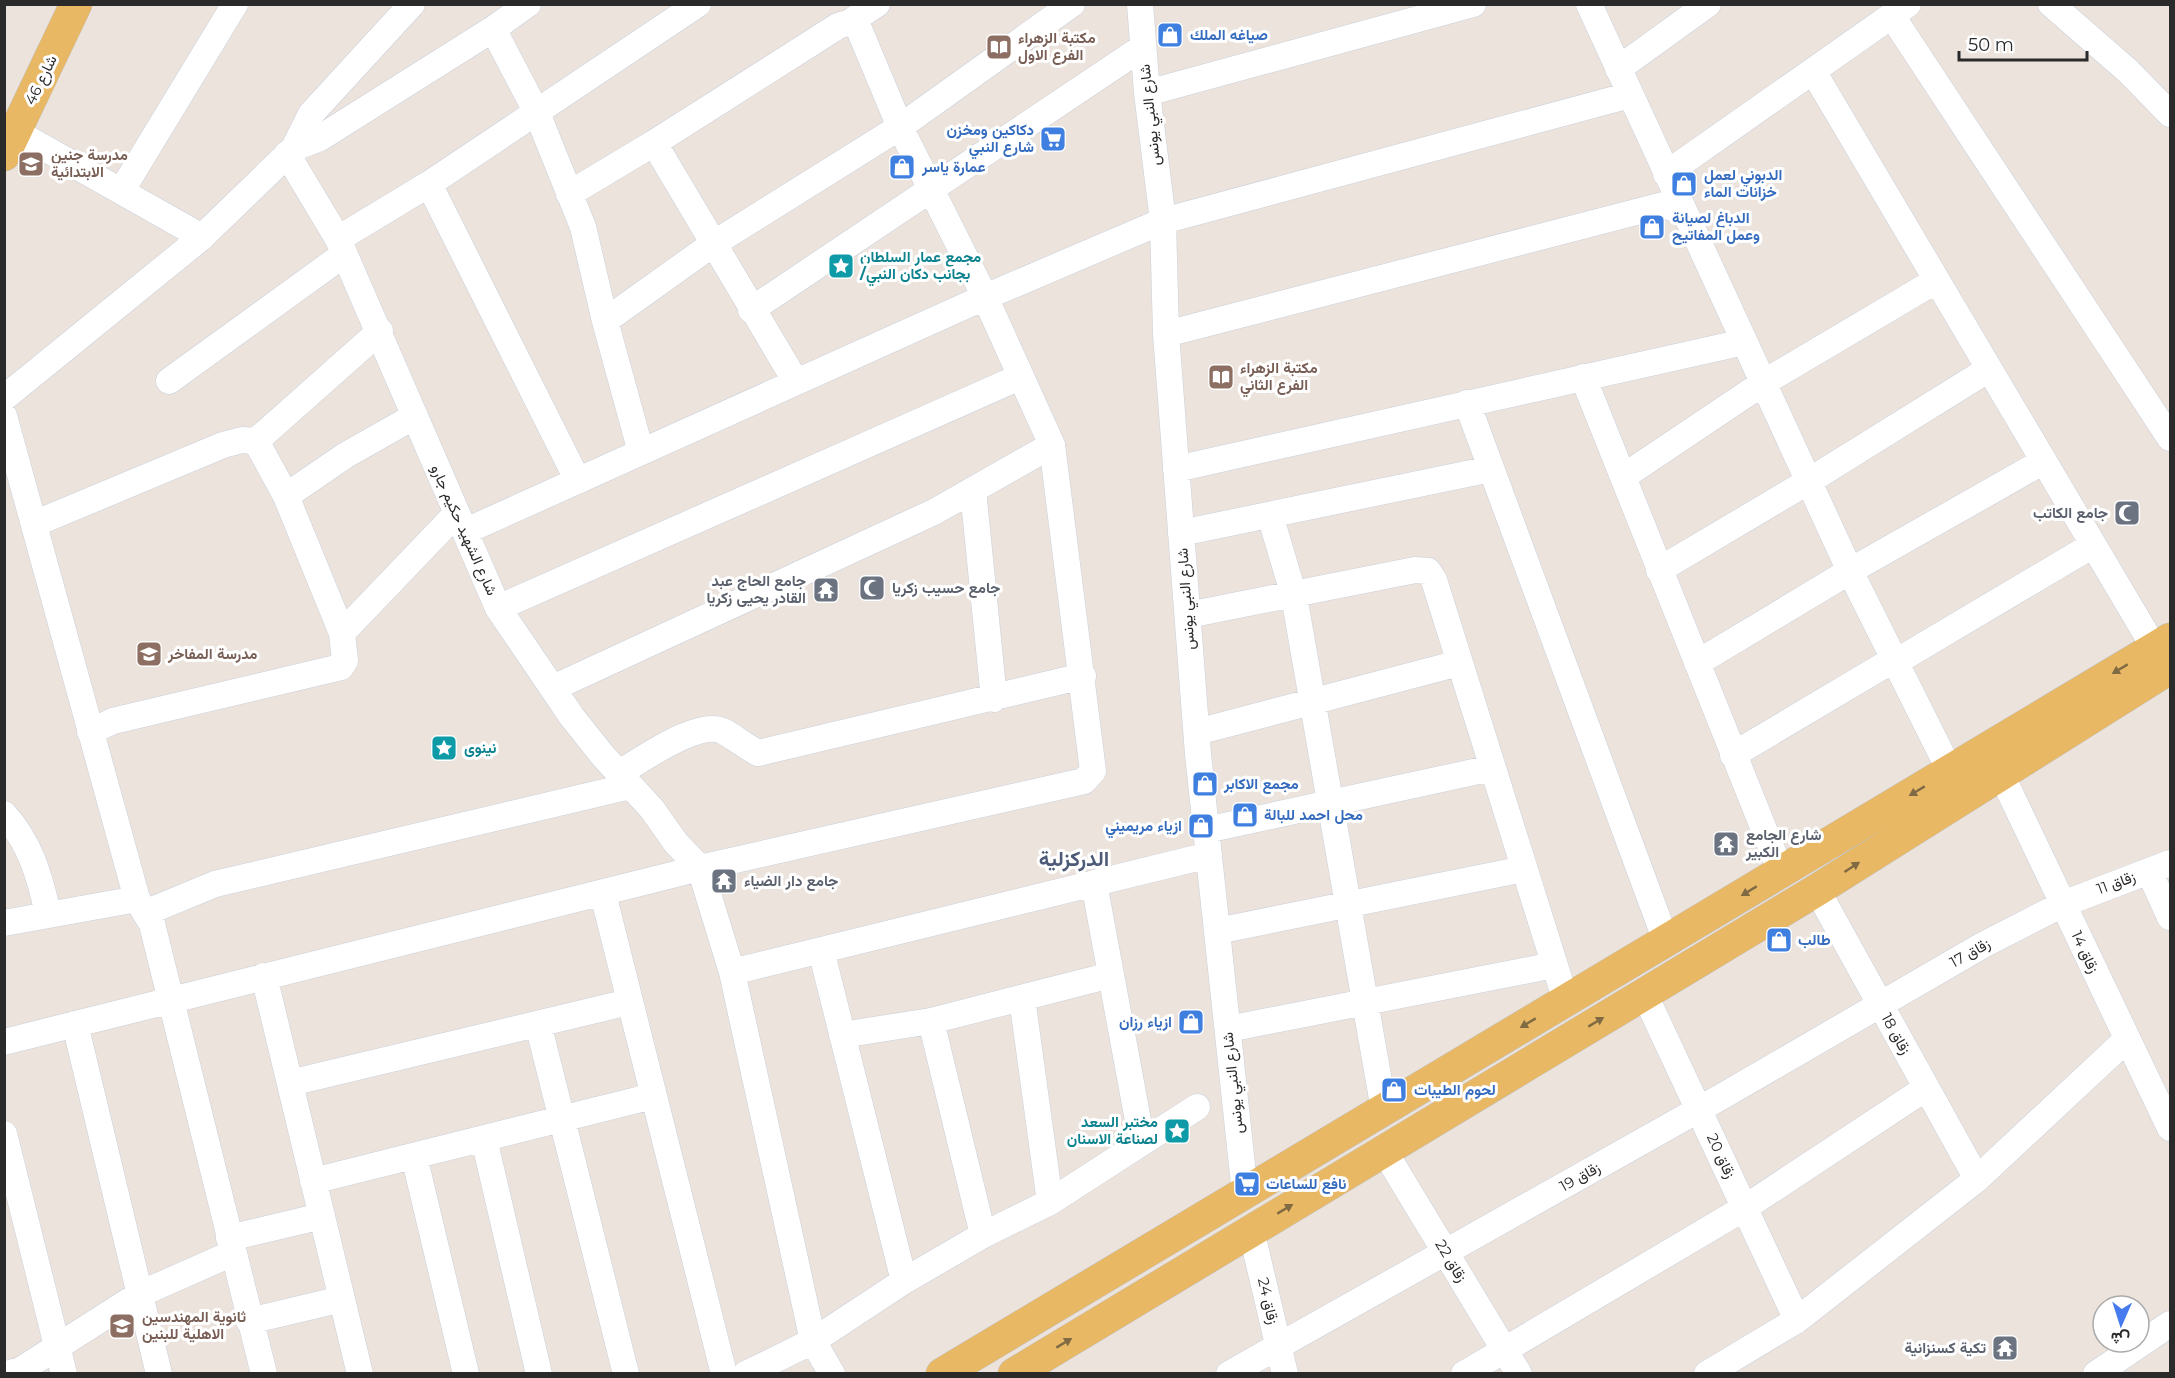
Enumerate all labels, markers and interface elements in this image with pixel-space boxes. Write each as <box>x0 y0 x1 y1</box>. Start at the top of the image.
shop icon: صياغه الملك <box>1155 20 1185 50</box>
scale bar <box>1959 24 2086 62</box>
place label: صياغه الملك <box>1190 25 1268 44</box>
place label: مكتبة الزهراء الفرع الاول <box>1018 28 1096 65</box>
library icon: مكتبة الزهراء الفرع الاول <box>984 32 1014 62</box>
text: 50 m <box>1968 34 2014 56</box>
street label: شارع 46 <box>20 52 63 109</box>
street label: شارع النبي يونس <box>1135 63 1168 167</box>
place label: دكاكين ومخزن شارع النبي <box>947 120 1034 160</box>
supermarket icon: دكاكين ومخزن شارع النبي <box>1038 124 1068 154</box>
place label: مدرسة جنين الابتدائية <box>51 145 128 181</box>
school or university icon: مدرسة جنين الابتدائية <box>16 149 46 179</box>
shop icon: عمارة ياسر <box>887 152 917 182</box>
place label: عمارة ياسر <box>921 157 985 176</box>
place label: الدبوني لعمل خزانات الماء <box>1704 165 1782 201</box>
shop icon: الدبوني لعمل خزانات الماء <box>1669 169 1699 199</box>
place label: الدباغ لصيانة وعمل المفاتيح <box>1672 208 1760 245</box>
shop icon: الدباغ لصيانة وعمل المفاتيح <box>1637 212 1667 242</box>
place label: مجمع عمار السلطان /بجانب دكان النبي <box>859 247 981 287</box>
place icon: مجمع عمار السلطان /بجانب دكان النبي <box>826 251 856 281</box>
place label: مكتبة الزهراء الفرع الثاني <box>1240 358 1318 398</box>
library icon: مكتبة الزهراء الفرع الثاني <box>1206 362 1236 392</box>
street label: شارع الشهيد حكيم جارو <box>425 461 502 599</box>
mosque icon: جامع الكاتب <box>2112 498 2142 528</box>
place label: جامع الكاتب <box>2033 503 2108 523</box>
street label: شارع النبي يونس <box>1172 547 1203 651</box>
place label: جامع الحاج عبد القادر يحيى زكريا <box>706 571 806 607</box>
mosque icon: جامع حسيب زكريا <box>857 573 887 603</box>
temple icon: جامع الحاج عبد القادر يحيى زكريا <box>811 575 841 605</box>
place label: جامع حسيب زكريا <box>892 578 1000 598</box>
school or university icon: مدرسة المفاخر <box>134 639 164 669</box>
place label: مدرسة المفاخر <box>167 644 257 663</box>
one-way arrow <box>2112 664 2128 675</box>
place icon: نينوى <box>429 733 459 763</box>
place label: نينوى <box>464 738 497 757</box>
shop icon: مجمع الاكابر <box>1190 769 1220 799</box>
place label: مجمع الاكابر <box>1223 774 1299 794</box>
one-way arrow <box>1909 785 1925 796</box>
shop icon: محل احمد للبالة <box>1230 800 1260 830</box>
place label: محل احمد للبالة <box>1264 805 1363 824</box>
shop icon: ازياء مريميني <box>1186 811 1216 841</box>
place label: ازياء مريميني <box>1105 816 1182 839</box>
place label: شارع الجامع الكبير <box>1745 825 1821 861</box>
temple icon: شارع الجامع الكبير <box>1711 829 1741 859</box>
district label: الدركزلية <box>1039 846 1109 872</box>
one-way arrow <box>1844 861 1860 872</box>
temple icon: جامع دار الضياء <box>709 866 739 896</box>
street label: زقاق 11 <box>2094 867 2138 898</box>
place label: جامع دار الضياء <box>744 871 838 891</box>
one-way arrow <box>1741 885 1757 896</box>
shop icon: طالب <box>1764 925 1794 955</box>
street label: زقاق 14 <box>2067 928 2103 976</box>
place label: طالب <box>1798 930 1831 949</box>
street label: زقاق 17 <box>1946 934 1993 971</box>
shop icon: ازياء رزان <box>1176 1007 1206 1037</box>
street label: زقاق 18 <box>1877 1010 1915 1058</box>
place label: ازياء رزان <box>1119 1012 1172 1031</box>
one-way arrow <box>1588 1017 1605 1027</box>
one-way arrow <box>1520 1018 1536 1029</box>
street label: شارع النبي يونس <box>1218 1031 1251 1135</box>
shop icon: لحوم الطيبات <box>1379 1075 1409 1105</box>
place label: لحوم الطيبات <box>1414 1080 1496 1100</box>
place label: مختبر السعد لصناعة الاسنان <box>1067 1112 1158 1148</box>
place icon: مختبر السعد لصناعة الاسنان <box>1162 1116 1192 1146</box>
street label: زقاق 20 <box>1703 1130 1740 1181</box>
street label: زقاق 19 <box>1556 1158 1604 1195</box>
supermarket icon: نافع للساعات <box>1232 1169 1262 1199</box>
place label: نافع للساعات <box>1266 1174 1347 1194</box>
one-way arrow <box>1277 1204 1293 1215</box>
street label: زقاق 22 <box>1431 1236 1471 1285</box>
street label: زقاق 24 <box>1254 1276 1283 1326</box>
north arrow <box>2091 1294 2151 1354</box>
place label: ثانوية المهندسين الاهلية للبنين <box>142 1307 246 1343</box>
school or university icon: ثانوية المهندسين الاهلية للبنين <box>107 1311 137 1341</box>
text: ش <box>2110 1328 2130 1348</box>
temple icon: تكية كسنزانية <box>1990 1333 2020 1363</box>
one-way arrow <box>1056 1338 1072 1349</box>
place label: تكية كسنزانية <box>1904 1338 1986 1357</box>

